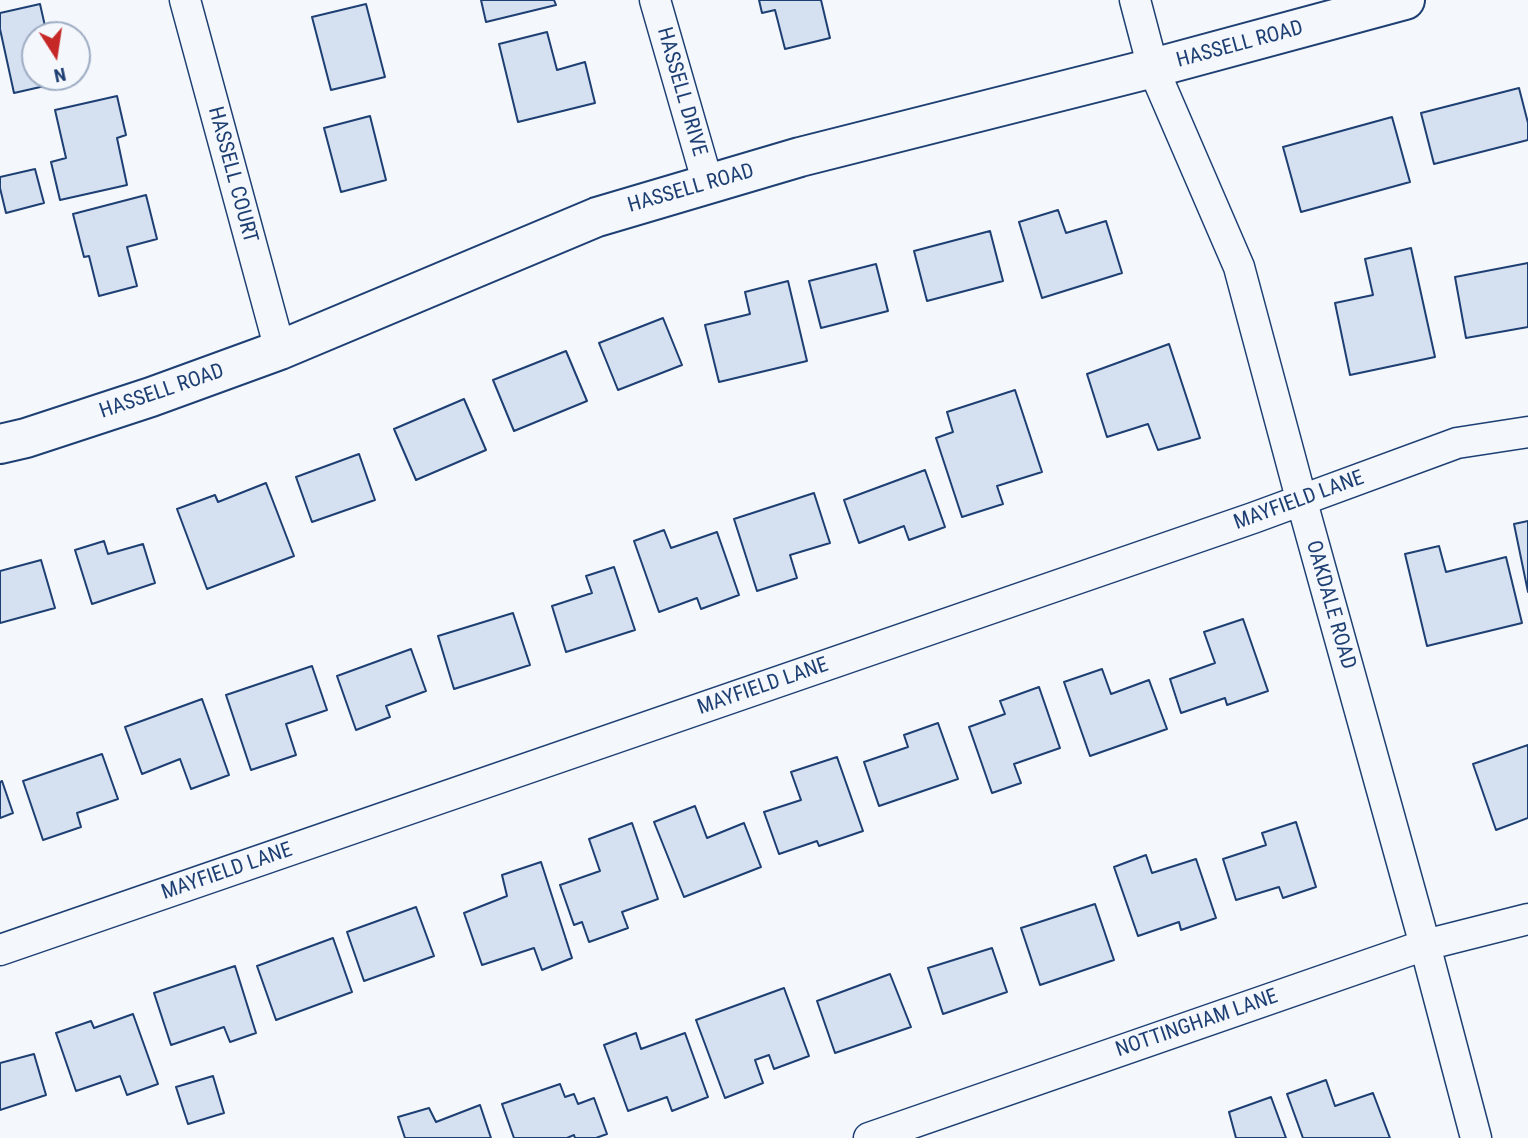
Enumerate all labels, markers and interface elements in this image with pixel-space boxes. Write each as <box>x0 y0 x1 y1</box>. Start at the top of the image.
street label: HASSELL ROAD <box>1174 16 1306 74</box>
north arrow <box>21 21 91 91</box>
street label: HASSELL DRIVE <box>651 25 711 159</box>
text: N <box>52 63 68 88</box>
street label: HASSELL COURT <box>202 104 262 246</box>
street label: HASSELL ROAD <box>625 159 757 219</box>
street label: HASSELL ROAD <box>96 359 228 425</box>
street label: MAYFIELD LANE <box>1231 466 1367 536</box>
street label: OAKDALE ROAD <box>1300 538 1360 672</box>
street label: MAYFIELD LANE <box>694 653 832 721</box>
street label: MAYFIELD LANE <box>158 838 296 906</box>
street label: NOTTINGHAM LANE <box>1113 984 1281 1064</box>

